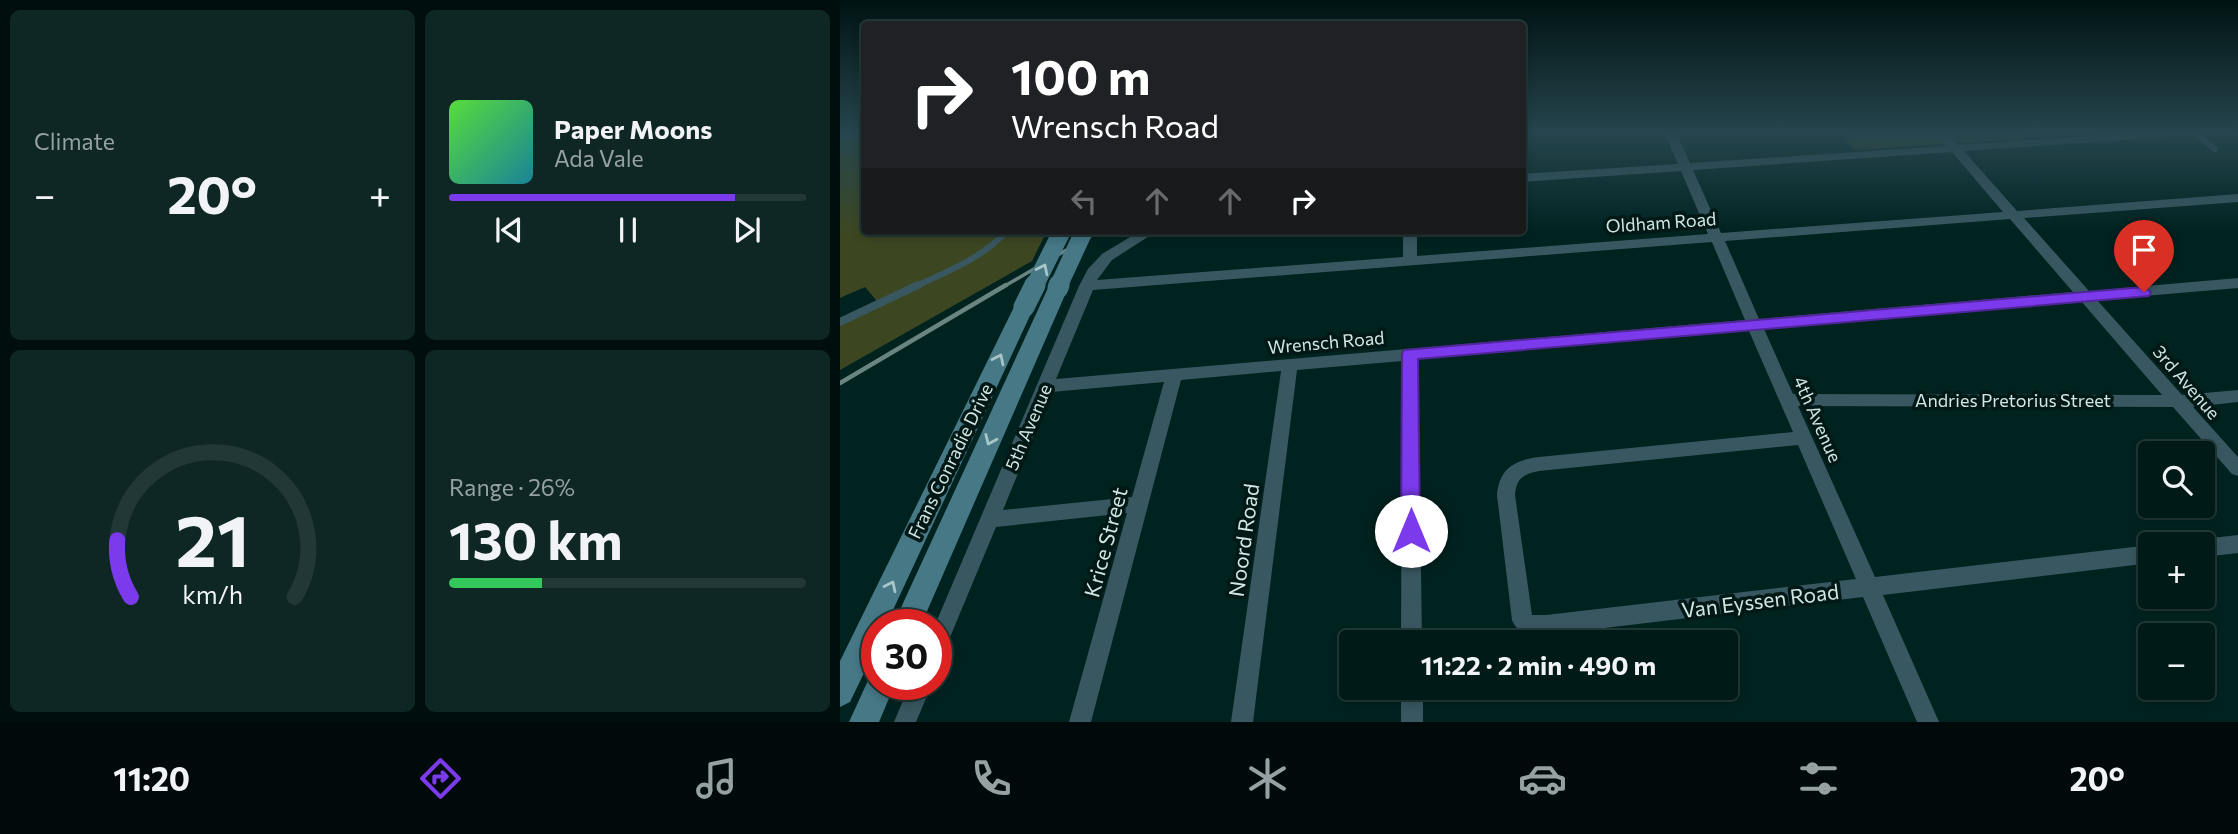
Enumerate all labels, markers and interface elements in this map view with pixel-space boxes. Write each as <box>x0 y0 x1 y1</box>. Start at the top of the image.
text: 100 m <box>1011 45 1150 105</box>
icon: right <box>896 49 987 140</box>
text: Wrensch Road <box>1011 105 1219 145</box>
text: Paper Moons <box>554 113 712 144</box>
text: Climate <box>34 127 115 155</box>
text: Ada Vale <box>554 144 644 172</box>
text: 20° <box>167 161 257 225</box>
text: − <box>34 170 56 217</box>
text: + <box>369 170 391 217</box>
icon: left <box>1065 182 1103 220</box>
icon: ahead <box>1138 182 1176 220</box>
icon: ahead <box>1211 182 1249 220</box>
icon: right <box>1284 182 1322 220</box>
street label: Oldham Road <box>1605 207 1717 237</box>
icon: previous <box>490 211 528 249</box>
icon: pause <box>609 211 647 249</box>
icon: next <box>728 211 766 249</box>
pin <box>2114 220 2174 292</box>
icon: arrive <box>2125 231 2163 269</box>
one-way arrow <box>1034 264 1048 276</box>
street label: Wrensch Road <box>1267 326 1385 358</box>
street label: 3rd Avenue <box>2149 340 2225 424</box>
one-way arrow <box>991 354 1005 366</box>
street label: 4th Avenue <box>1789 373 1847 465</box>
street label: Frans Conradie Drive <box>903 380 997 542</box>
street label: 5th Avenue <box>1000 381 1056 473</box>
street label: Andries Pretorius Street <box>1915 389 2111 411</box>
one-way arrow <box>984 433 998 445</box>
map controls <box>2138 441 2215 700</box>
button: search <box>2138 441 2215 518</box>
text: Range · 26% <box>449 473 575 501</box>
street label: Noord Road <box>1223 482 1263 598</box>
street label: Krice Street <box>1078 484 1132 600</box>
text: 21 <box>175 493 250 582</box>
position arrow <box>1374 494 1448 568</box>
text: 130 km <box>449 507 623 571</box>
button: + <box>2138 532 2215 609</box>
street label: Van Eyssen Road <box>1680 578 1840 622</box>
text: km/h <box>182 579 243 609</box>
one-way arrow <box>882 581 896 593</box>
speed limit sign: 30 <box>861 609 952 700</box>
button: − <box>2138 623 2215 700</box>
text: 11:22 · 2 min · 490 m <box>1421 649 1656 680</box>
icon: directions <box>416 754 465 803</box>
icon: music <box>692 754 741 803</box>
icon: phone <box>967 754 1016 803</box>
icon: climate <box>1243 754 1292 803</box>
icon: car <box>1518 754 1567 803</box>
icon: filters <box>1794 754 1843 803</box>
text: 11:20 <box>113 758 190 798</box>
text: 20° <box>2069 758 2125 798</box>

